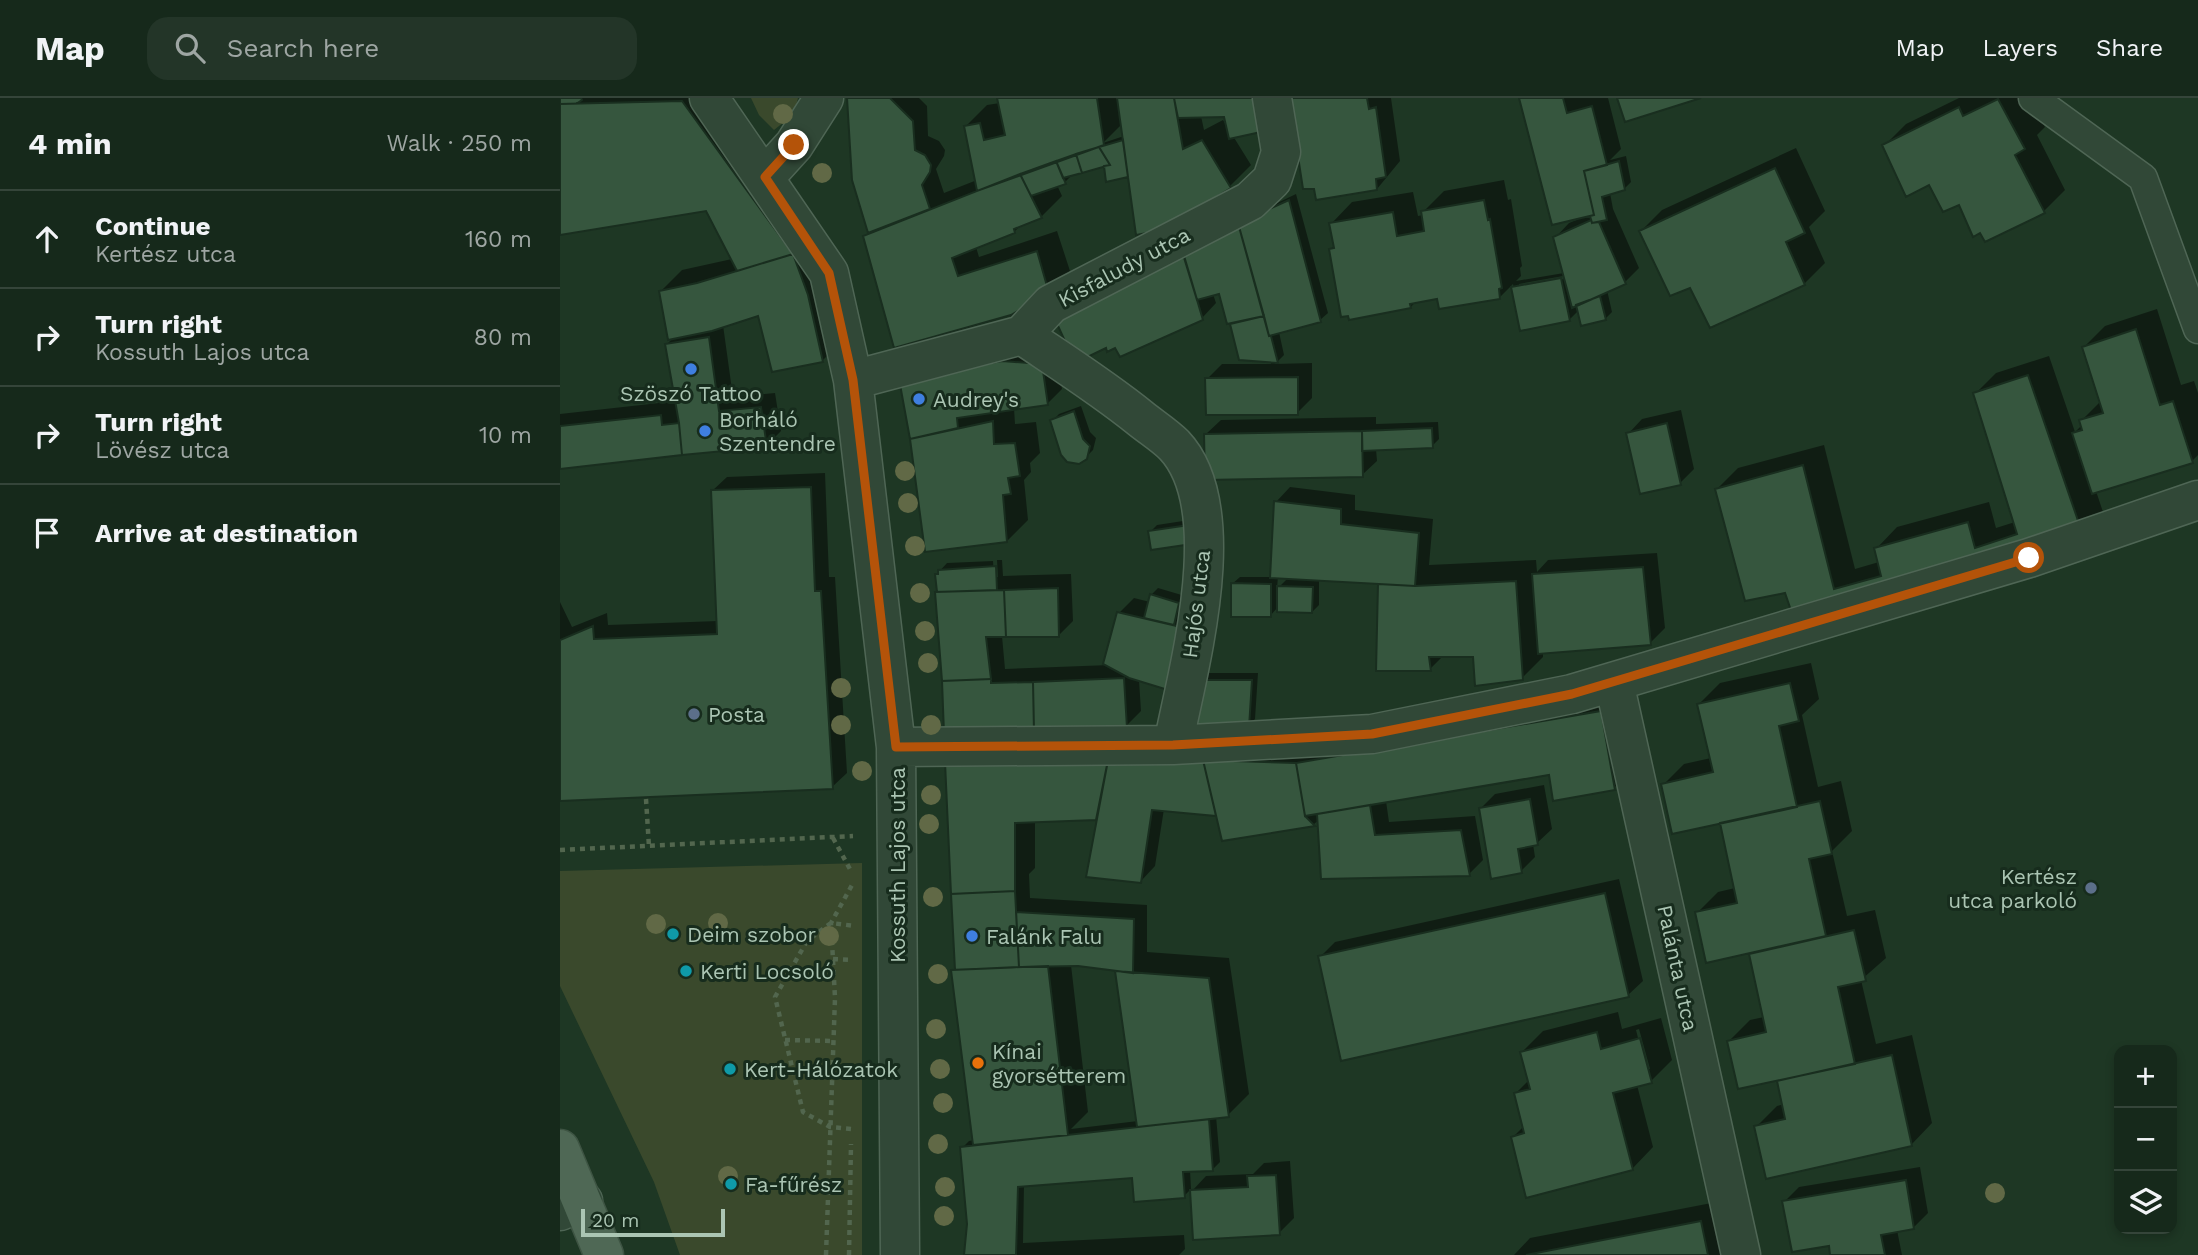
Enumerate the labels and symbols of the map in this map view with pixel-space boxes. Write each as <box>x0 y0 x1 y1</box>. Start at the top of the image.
route end <box>778 129 809 160</box>
street label: Kisfaludy utca <box>1054 222 1194 312</box>
marker: Szöszó Tattoo <box>683 361 699 377</box>
place label: Szöszó Tattoo <box>620 381 762 406</box>
place label: Audrey's <box>933 387 1019 412</box>
marker: Audrey's <box>911 391 927 407</box>
place label: Borháló Szentendre <box>719 407 836 456</box>
marker: Borháló Szentendre <box>697 423 713 439</box>
route start <box>2013 542 2044 573</box>
street label: Hajós utca <box>1177 548 1215 660</box>
place label: Posta <box>708 702 765 727</box>
marker: Posta <box>686 706 702 722</box>
street label: Kossuth Lajos utca <box>885 767 910 963</box>
place label: Kertész utca parkoló <box>1948 864 2077 913</box>
marker: Kertész utca parkoló <box>2083 880 2099 896</box>
street label: Palánta utca <box>1652 902 1704 1034</box>
place label: Deim szobor <box>687 922 816 947</box>
place label: Falánk Falu <box>986 924 1103 949</box>
marker: Deim szobor <box>665 926 681 942</box>
marker: Falánk Falu <box>964 928 980 944</box>
place label: Kerti Locsoló <box>700 959 834 984</box>
marker: Kerti Locsoló <box>678 963 694 979</box>
place label: Kínai gyorsétterem <box>992 1039 1126 1088</box>
marker: Kínai gyorsétterem <box>970 1055 986 1071</box>
place label: Kert-Hálózatok <box>744 1057 898 1082</box>
marker: Kert-Hálózatok <box>722 1061 738 1077</box>
place label: Fa-fűrész <box>745 1172 842 1197</box>
marker: Fa-fűrész <box>723 1176 739 1192</box>
scale bar <box>581 1206 724 1238</box>

